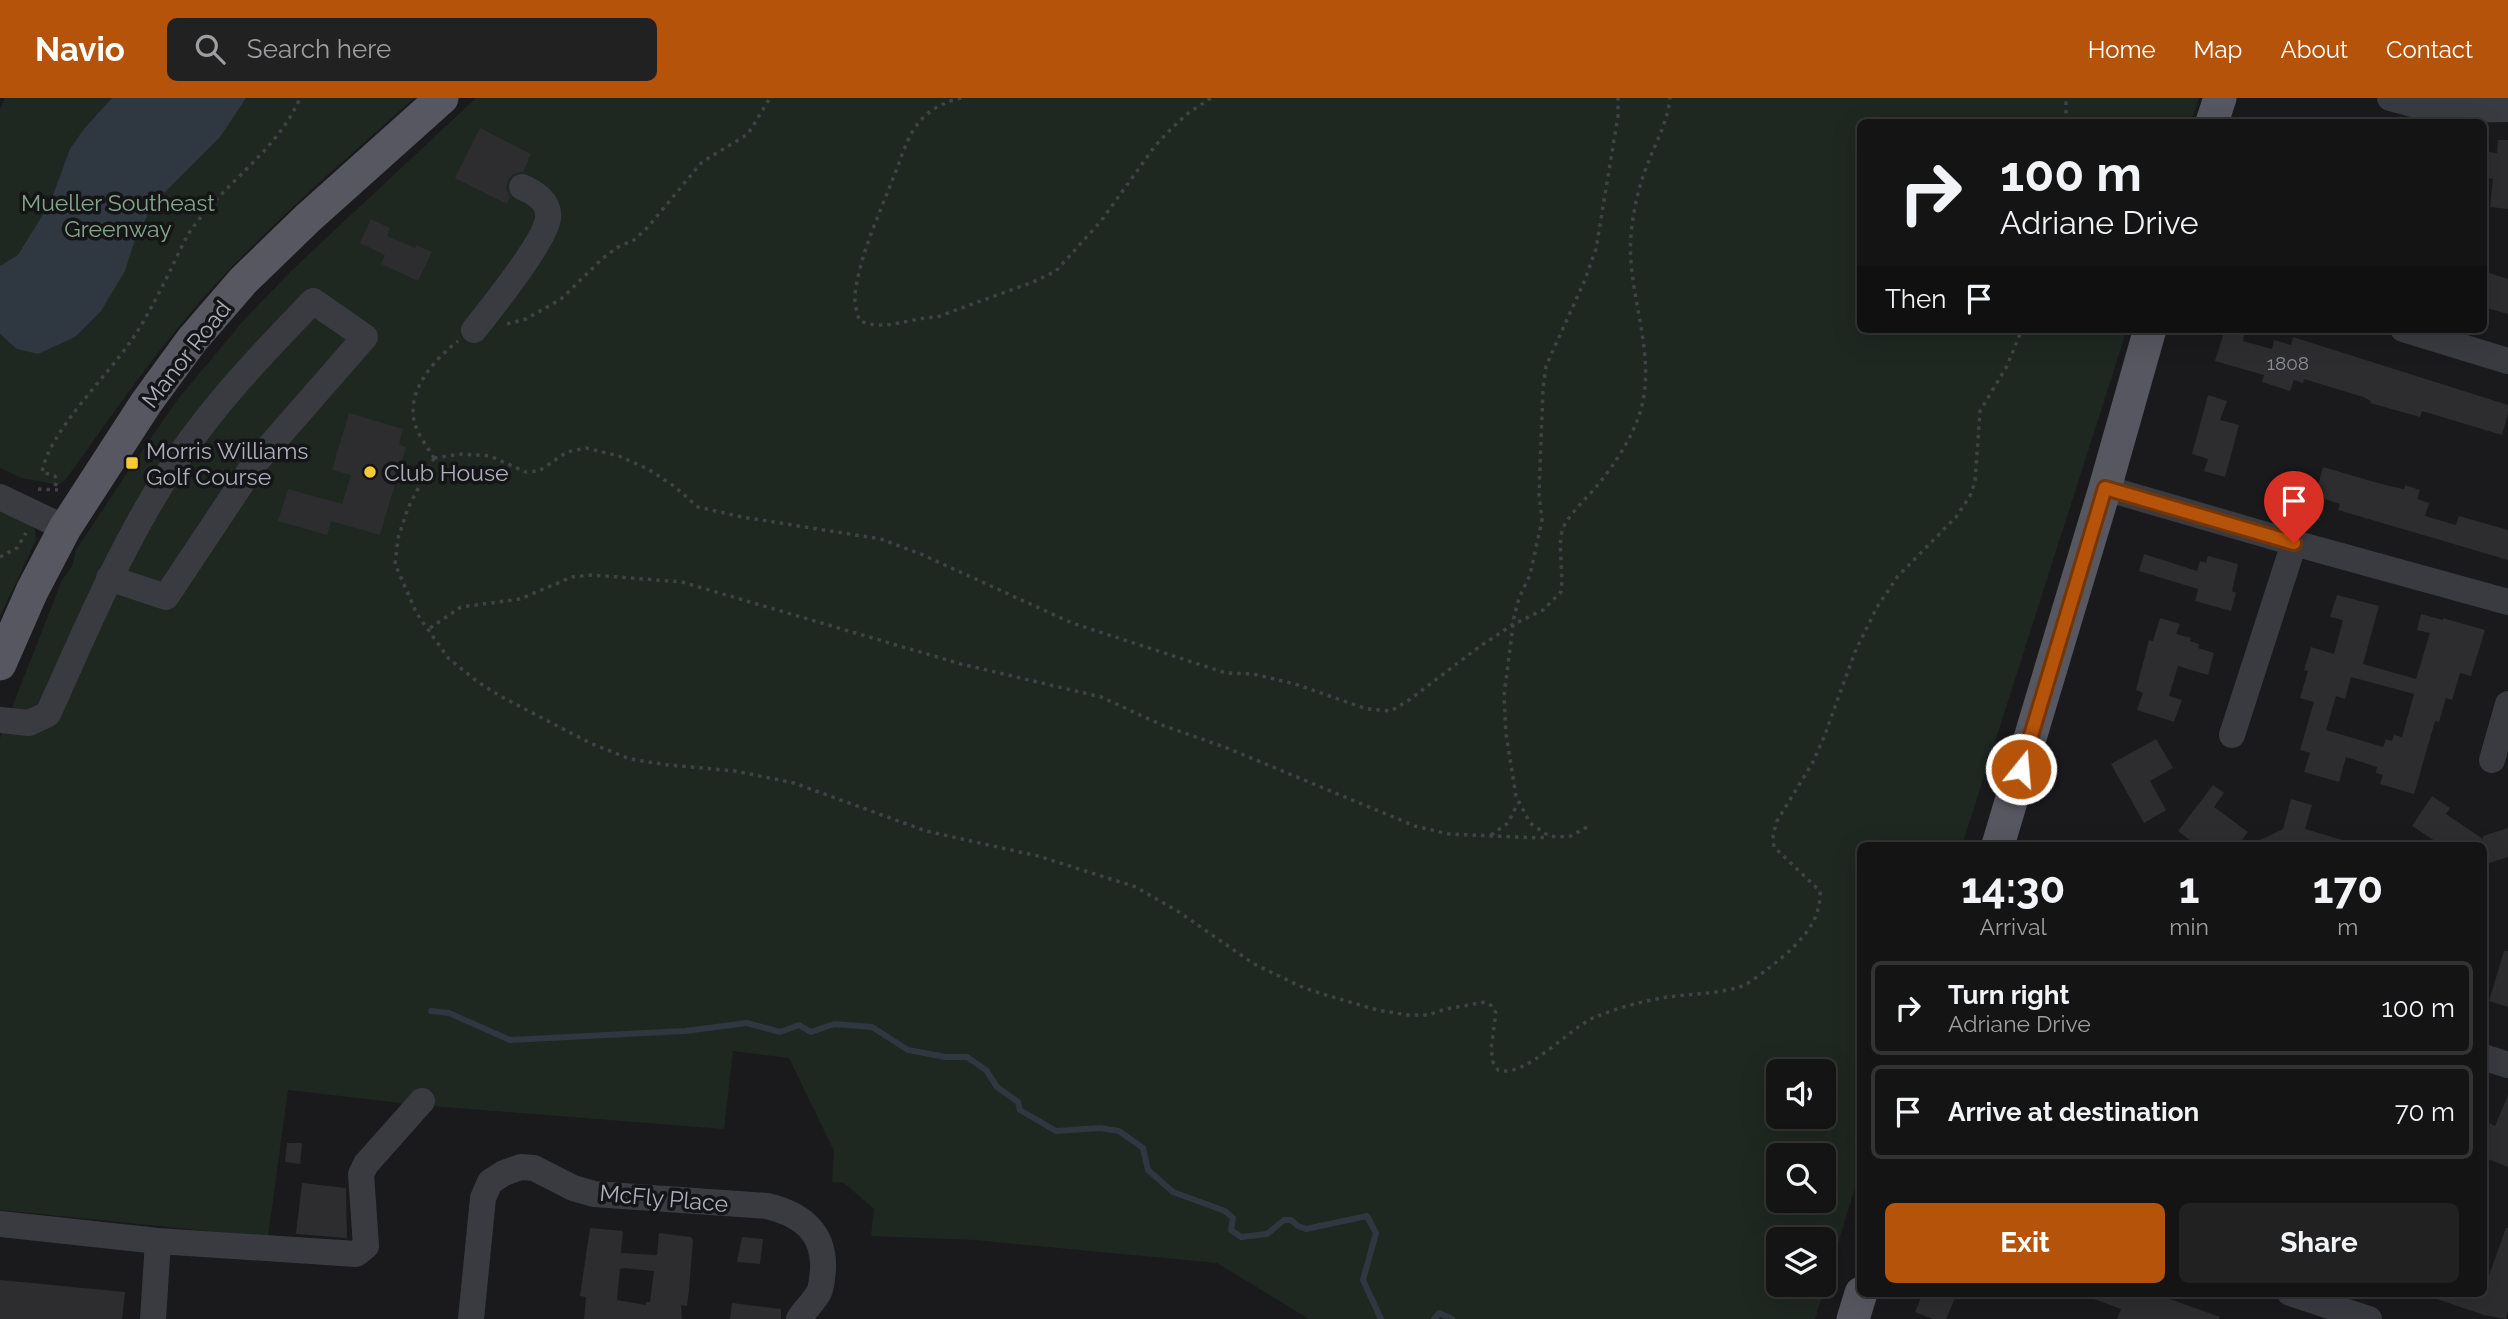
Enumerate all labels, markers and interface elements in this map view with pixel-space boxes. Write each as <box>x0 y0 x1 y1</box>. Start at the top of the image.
search box <box>167 18 657 81</box>
text: Navio <box>35 30 125 69</box>
icon: search <box>191 30 229 68</box>
text: Search here <box>247 34 391 64</box>
text: Home <box>2088 35 2156 64</box>
text: Map <box>2194 35 2242 64</box>
text: About <box>2280 35 2348 64</box>
text: Contact <box>2386 35 2473 64</box>
text: 100 m <box>2000 145 2142 202</box>
icon: right <box>1885 147 1976 238</box>
park label: Mueller Southeast Greenway <box>21 189 215 242</box>
text: Adriane Drive <box>2000 204 2199 241</box>
icon: arrive <box>1960 280 1998 318</box>
text: Then <box>1885 284 1946 314</box>
street label: Manor Road <box>136 295 236 413</box>
house number: 1808 <box>2267 352 2309 374</box>
place label: Morris Williams Golf Course <box>146 437 308 490</box>
marker: Morris Williams Golf Course <box>124 455 140 471</box>
place label: Club House <box>384 459 509 486</box>
marker: Club House <box>362 464 378 480</box>
pin <box>2264 471 2324 543</box>
icon: arrive <box>2275 482 2313 520</box>
position arrow <box>1984 732 2058 806</box>
text: 14:30 <box>1961 864 2065 913</box>
text: 1 <box>2179 864 2199 913</box>
text: 170 <box>2313 864 2383 913</box>
text: Arrival <box>1979 913 2047 940</box>
text: min <box>2169 913 2209 940</box>
text: m <box>2337 913 2358 940</box>
text: Turn right <box>1948 980 2069 1010</box>
icon: right <box>1889 989 1927 1027</box>
text: 100 m <box>2382 993 2455 1023</box>
text: Adriane Drive <box>1948 1010 2091 1037</box>
map controls <box>1766 1059 1836 1297</box>
button: sound <box>1766 1059 1836 1129</box>
icon: arrive <box>1889 1093 1927 1131</box>
text: Arrive at destination <box>1948 1097 2199 1127</box>
text: 70 m <box>2395 1097 2455 1127</box>
button: search <box>1766 1143 1836 1213</box>
street label: McFly Place <box>599 1179 729 1217</box>
button: Exit <box>1885 1203 2165 1283</box>
button: Share <box>2179 1203 2459 1283</box>
button: layers <box>1766 1227 1836 1297</box>

